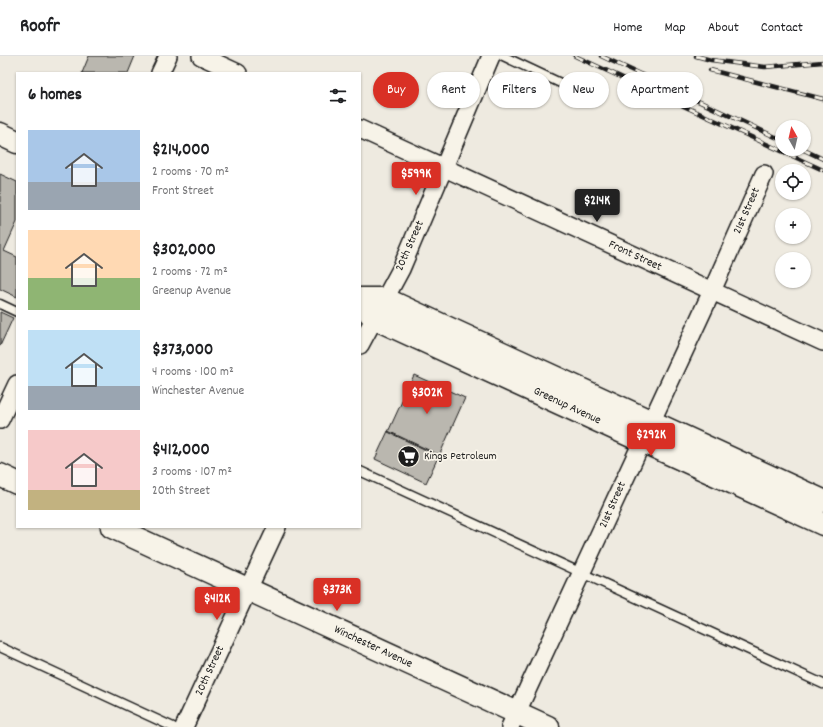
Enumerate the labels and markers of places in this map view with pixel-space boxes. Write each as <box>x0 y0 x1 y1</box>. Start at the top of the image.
pin: $599K <box>388 162 444 196</box>
pin: $214K <box>569 189 625 223</box>
pin: $302K <box>399 381 455 415</box>
pin: $292K <box>623 423 679 457</box>
supermarket icon: Kings Petroleum <box>395 443 421 469</box>
place label: Kings Petroleum <box>424 448 497 465</box>
pin: $373K <box>309 578 365 612</box>
pin: $412K <box>189 587 245 621</box>

